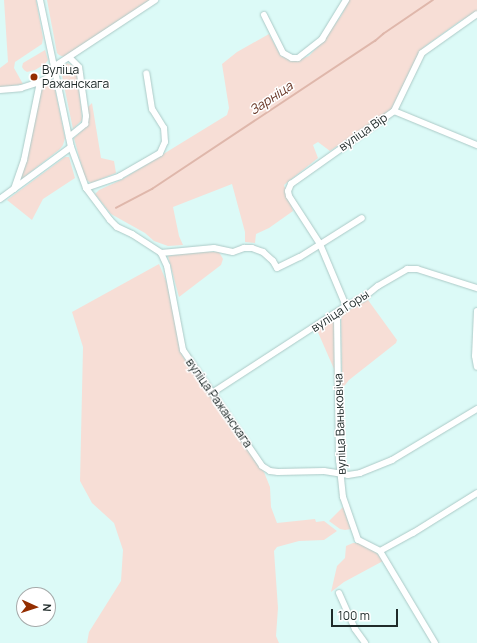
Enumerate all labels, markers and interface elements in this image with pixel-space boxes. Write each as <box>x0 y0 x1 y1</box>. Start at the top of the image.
place label: Вуліца Ражанскага <box>42 63 109 91</box>
marker: Вуліца Ражанскага <box>29 72 39 82</box>
water label: Зарніца <box>246 78 296 118</box>
street label: вуліца Вір <box>336 110 390 154</box>
street label: вуліца Горы <box>308 287 372 335</box>
street label: вуліца Ражанскага <box>183 356 255 450</box>
street label: вуліца Ваньковіча <box>331 373 349 475</box>
north arrow <box>16 587 56 627</box>
scale bar <box>333 601 400 627</box>
text: N <box>40 603 55 612</box>
text: 100 m <box>338 607 370 624</box>

